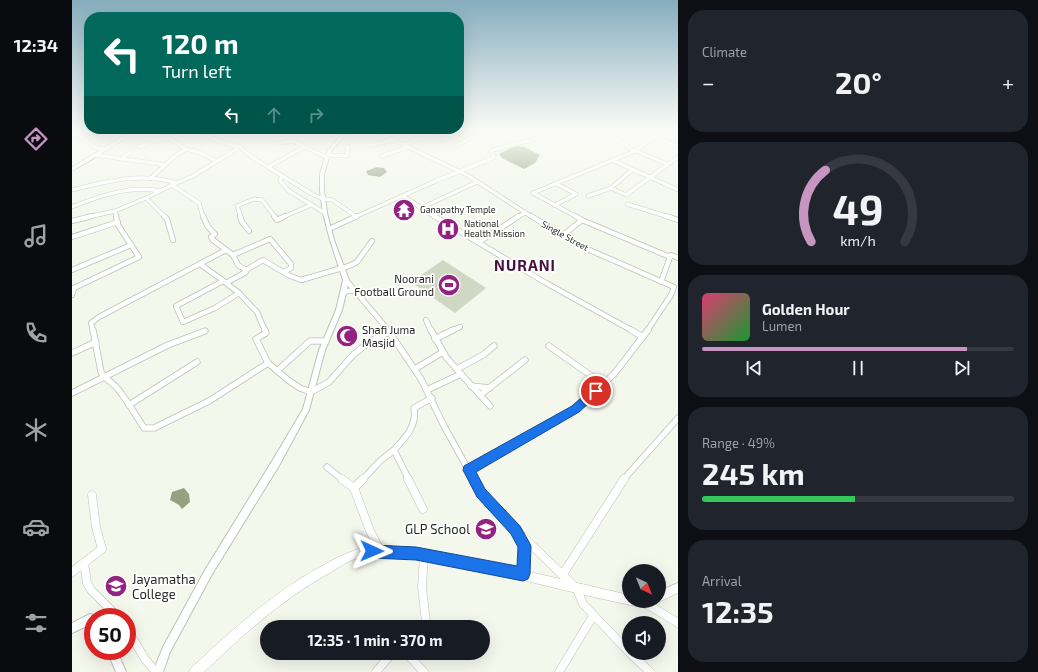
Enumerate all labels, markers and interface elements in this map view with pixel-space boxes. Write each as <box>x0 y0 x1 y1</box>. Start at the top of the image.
text: 120 m <box>162 26 239 60</box>
icon: left <box>96 28 148 80</box>
text: 12:34 <box>14 34 58 56</box>
text: Climate <box>702 44 747 60</box>
text: Turn left <box>162 60 232 82</box>
text: 20° <box>835 64 882 100</box>
text: − <box>702 69 715 95</box>
text: + <box>1002 69 1014 95</box>
icon: left <box>221 104 243 126</box>
icon: ahead <box>263 104 285 126</box>
icon: right <box>305 104 327 126</box>
icon: directions <box>22 125 50 153</box>
text: 49 <box>832 182 884 232</box>
temple icon: Ganapathy Temple <box>391 197 417 223</box>
place label: Ganapathy Temple <box>420 204 496 215</box>
hospital icon: National Health Mission <box>435 216 461 242</box>
place label: National Health Mission <box>464 218 525 239</box>
street label: Single Street <box>540 218 591 253</box>
icon: music <box>22 222 50 250</box>
text: km/h <box>840 231 876 248</box>
district label: NURANI <box>494 256 556 274</box>
place label: Noorani Football Ground <box>354 272 434 298</box>
sports icon: Noorani Football Ground <box>436 272 462 298</box>
text: Golden Hour <box>762 300 850 318</box>
text: Lumen <box>762 318 802 334</box>
icon: phone <box>22 319 50 347</box>
mosque icon: Shafi Juma Masjid <box>334 323 360 349</box>
place label: Shafi Juma Masjid <box>362 323 415 350</box>
icon: previous <box>743 357 765 379</box>
icon: pause <box>847 357 869 379</box>
icon: next <box>951 357 973 379</box>
pin <box>579 374 613 408</box>
icon: arrive <box>585 380 607 402</box>
icon: climate <box>22 416 50 444</box>
text: Range · 49% <box>702 435 775 451</box>
text: 245 km <box>702 455 805 491</box>
icon: car <box>22 513 50 541</box>
school or university icon: GLP School <box>473 516 499 542</box>
place label: GLP School <box>405 521 470 537</box>
position arrow <box>351 530 393 572</box>
north arrow <box>622 564 666 608</box>
map controls <box>622 564 666 660</box>
place label: Jayamatha College <box>132 571 196 602</box>
school or university icon: Jayamatha College <box>103 573 129 599</box>
text: Arrival <box>702 573 742 589</box>
text: 12:35 <box>702 593 774 629</box>
speed limit sign: 50 <box>84 608 136 660</box>
icon: filters <box>22 609 50 637</box>
button: sound <box>622 616 666 660</box>
text: 12:35 · 1 min · 370 m <box>308 631 442 649</box>

